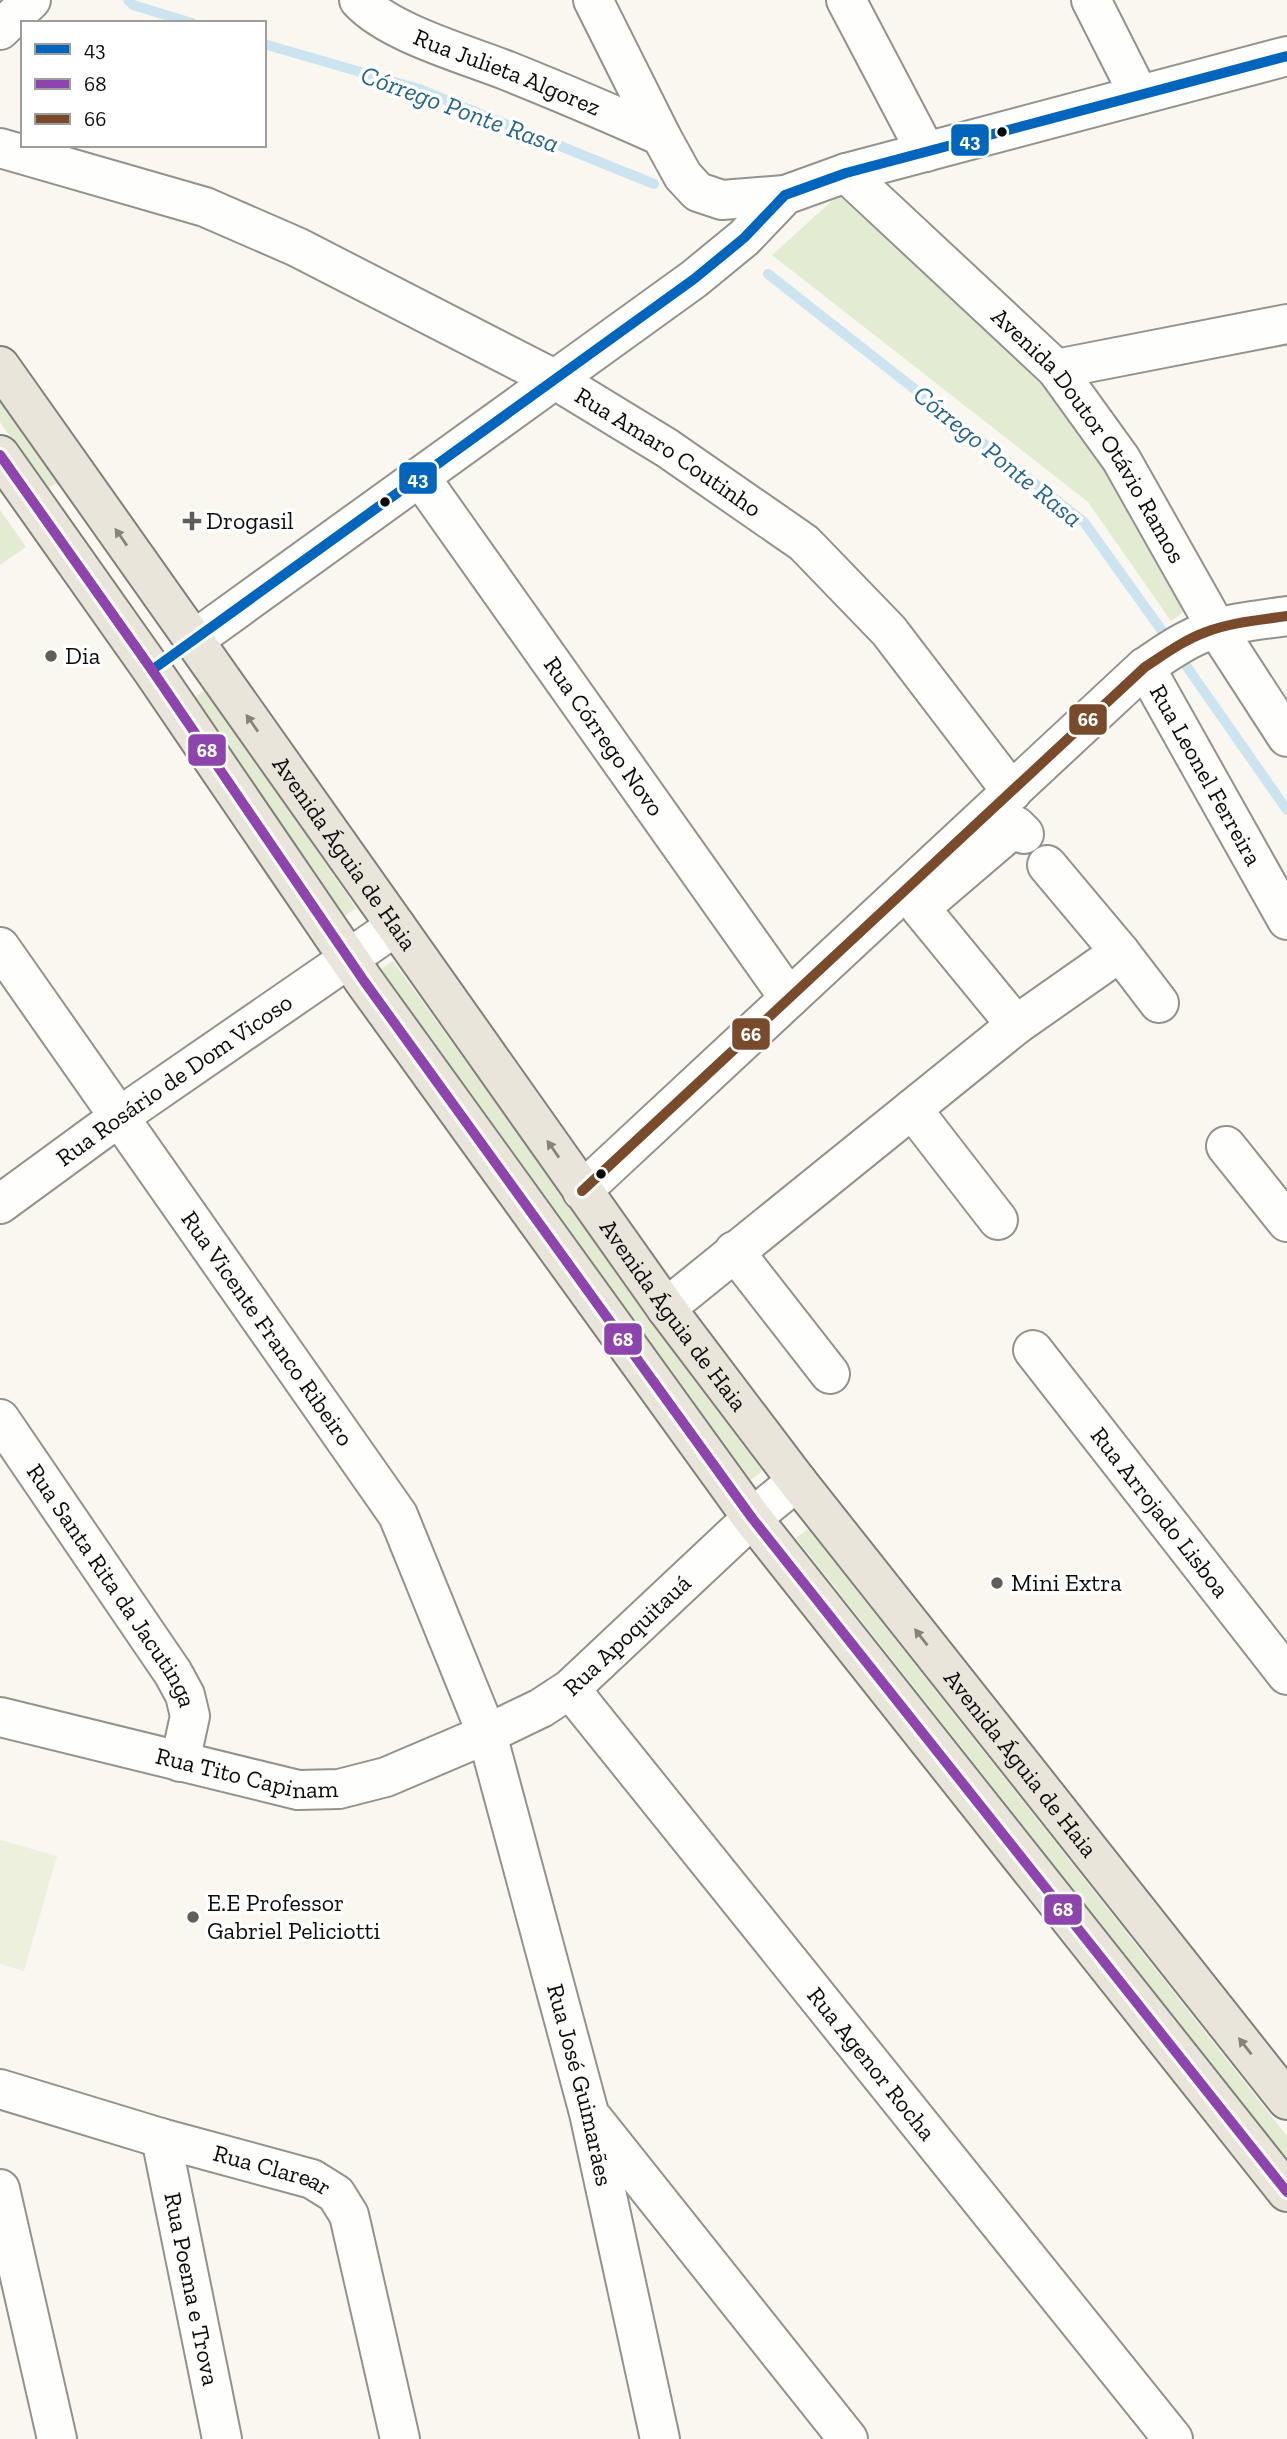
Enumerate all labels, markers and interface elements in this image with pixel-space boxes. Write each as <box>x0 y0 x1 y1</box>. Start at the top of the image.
legend <box>21 21 266 147</box>
street label: Rua Julieta Algorez <box>409 22 605 122</box>
text: 43 <box>84 36 106 61</box>
water label: Córrego Ponte Rasa <box>357 58 563 160</box>
text: 68 <box>84 71 106 96</box>
text: 66 <box>84 106 106 131</box>
line badge: 43 <box>950 123 990 157</box>
unlabelled marker <box>995 125 1009 139</box>
text: 43 <box>960 129 980 152</box>
street label: Avenida Doutor Otávio Ramos <box>986 301 1192 568</box>
water label: Córrego Ponte Rasa <box>907 378 1089 534</box>
street label: Rua Amaro Coutinho <box>570 380 767 523</box>
line badge: 43 <box>398 461 438 495</box>
text: 43 <box>408 467 428 490</box>
unlabelled marker <box>378 495 392 509</box>
place label: Drogasil <box>206 506 294 535</box>
marker: Drogasil <box>184 513 200 529</box>
one-way arrow <box>115 528 129 546</box>
place label: Dia <box>65 641 101 670</box>
marker: Dia <box>43 648 59 664</box>
street label: Rua Córrego Novo <box>538 651 671 822</box>
street label: Rua Leonel Ferreira <box>1144 679 1269 871</box>
line badge: 66 <box>1068 703 1108 736</box>
text: 66 <box>1078 708 1098 731</box>
one-way arrow <box>246 714 260 732</box>
line badge: 68 <box>187 733 227 767</box>
text: 68 <box>197 739 217 762</box>
street label: Avenida Águia de Haia <box>267 751 424 956</box>
street label: Rua Rosário de Dom Vicoso <box>50 987 298 1172</box>
line badge: 66 <box>731 1017 771 1051</box>
text: 66 <box>741 1023 761 1046</box>
one-way arrow <box>546 1140 560 1158</box>
unlabelled marker <box>594 1167 608 1181</box>
street label: Rua Vicente Franco Ribeiro <box>175 1205 360 1452</box>
street label: Avenida Águia de Haia <box>594 1214 754 1417</box>
line badge: 68 <box>603 1322 643 1356</box>
text: 68 <box>613 1328 633 1351</box>
street label: Rua Arrojado Lisboa <box>1085 1421 1236 1603</box>
street label: Rua Santa Rita da Jacutinga <box>21 1458 203 1711</box>
street label: Rua Apoquitauá <box>557 1568 697 1702</box>
place label: Mini Extra <box>1011 1568 1122 1597</box>
marker: Mini Extra <box>989 1575 1005 1591</box>
one-way arrow <box>914 1629 929 1646</box>
street label: Avenida Águia de Haia <box>938 1664 1104 1863</box>
street label: Rua Tito Capinam <box>153 1741 339 1804</box>
place label: E.E Professor Gabriel Peliciotti <box>207 1888 380 1945</box>
line badge: 68 <box>1043 1893 1083 1926</box>
text: 68 <box>1053 1898 1073 1921</box>
marker: E.E Professor Gabriel Peliciotti <box>185 1909 201 1925</box>
street label: Rua José Guimarães <box>541 1981 619 2189</box>
street label: Rua Agenor Rocha <box>801 1981 942 2146</box>
one-way arrow <box>1237 2038 1252 2056</box>
street label: Rua Clarear <box>210 2138 337 2202</box>
street label: Rua Poema e Trova <box>158 2190 226 2388</box>

